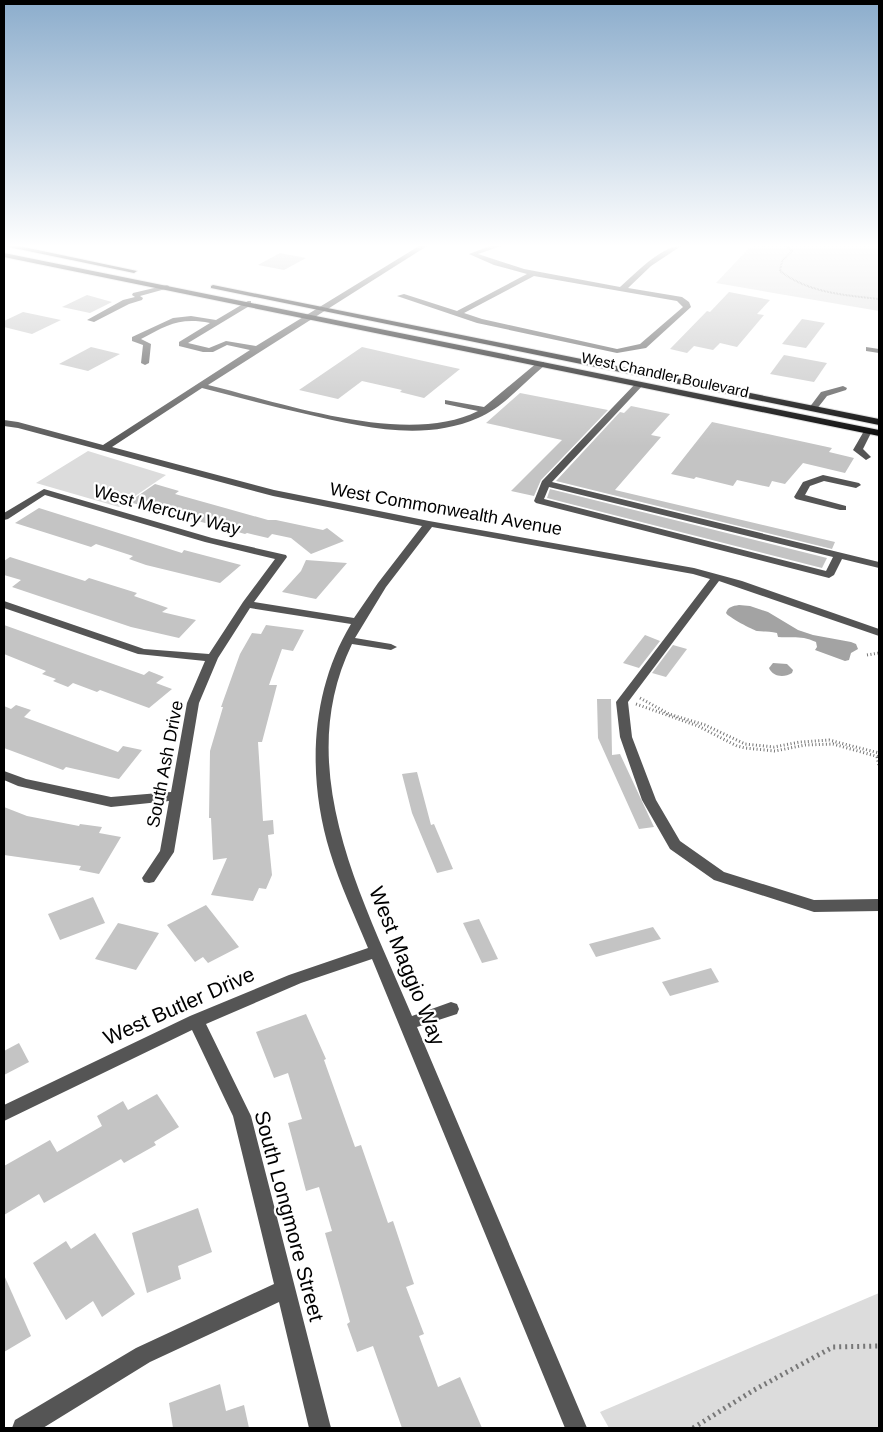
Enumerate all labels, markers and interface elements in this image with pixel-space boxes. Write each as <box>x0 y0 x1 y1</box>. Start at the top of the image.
street label: West Chandler Boulevard <box>580 348 750 401</box>
street label: West Commonwealth Avenue <box>328 479 564 539</box>
street label: West Mercury Way <box>91 481 243 539</box>
street label: South Ash Drive <box>143 699 187 829</box>
street label: West Maggio Way <box>365 883 450 1049</box>
street label: West Butler Drive <box>100 962 258 1049</box>
street label: South Longmore Street <box>250 1108 329 1324</box>

